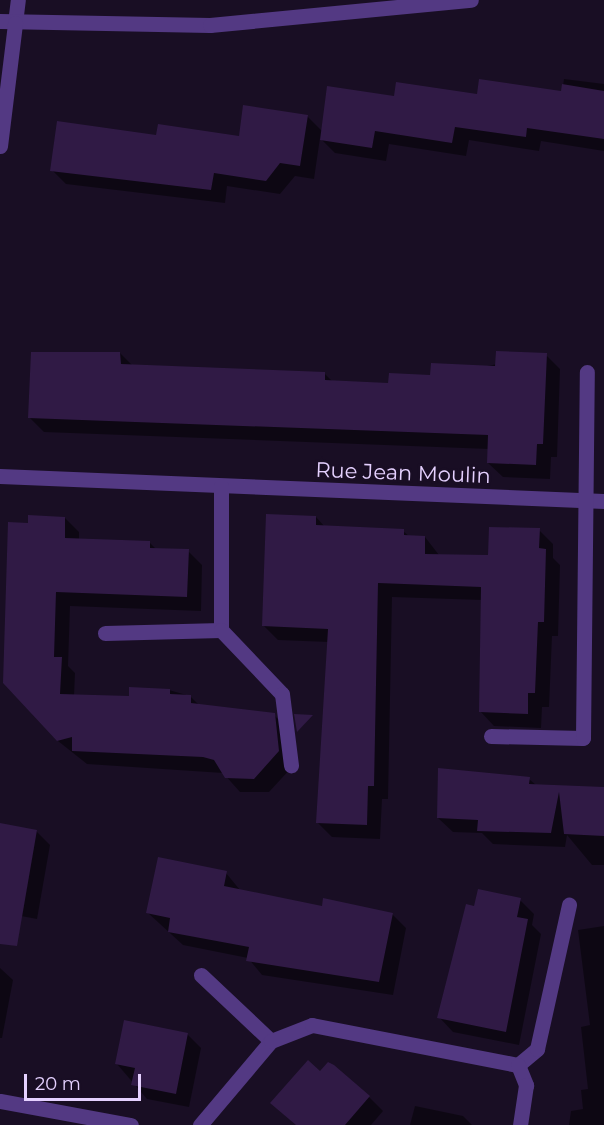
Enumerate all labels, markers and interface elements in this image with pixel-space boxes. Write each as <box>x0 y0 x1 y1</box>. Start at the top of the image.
street label: Rue Jean Moulin <box>315 457 491 489</box>
scale bar <box>27 1062 144 1100</box>
text: 20 m <box>35 1073 81 1095</box>

